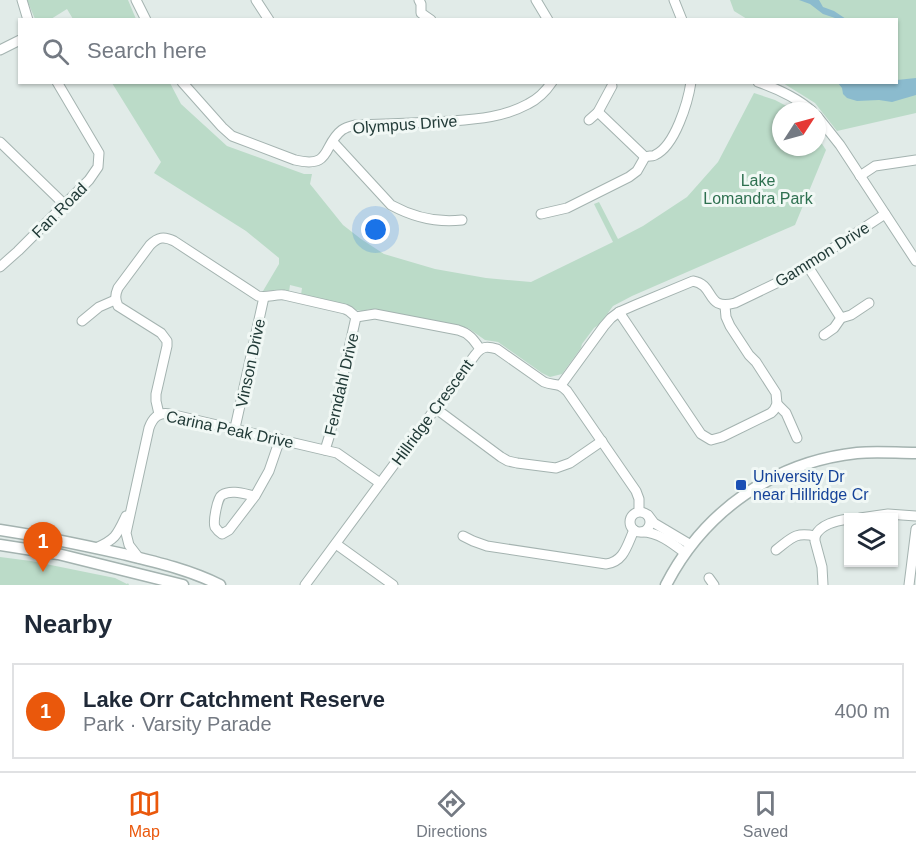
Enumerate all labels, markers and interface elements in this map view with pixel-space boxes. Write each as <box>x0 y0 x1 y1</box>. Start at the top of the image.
search box <box>18 18 898 84</box>
icon: search <box>39 35 72 68</box>
text: Search here <box>87 38 207 63</box>
north arrow <box>772 102 826 156</box>
street label: Olympus Drive <box>352 112 458 137</box>
park label: Lake Lomandra Park <box>703 172 814 207</box>
street label: Fan Road <box>29 180 90 241</box>
your location <box>361 215 390 244</box>
street label: Gammon Drive <box>772 219 872 290</box>
street label: Vinson Drive <box>233 317 268 409</box>
street label: Ferndahl Drive <box>321 331 362 437</box>
street label: Hillridge Crescent <box>388 356 477 468</box>
street label: Carina Peak Drive <box>165 408 295 451</box>
place label: University Dr near Hillridge Cr <box>753 468 869 503</box>
marker: University Dr near Hillridge Cr <box>734 478 748 492</box>
map controls <box>844 513 898 567</box>
button: layers <box>844 513 898 567</box>
pin: 1 <box>24 522 63 572</box>
text: Nearby <box>24 609 112 639</box>
text: Lake Orr Catchment Reserve <box>83 687 385 712</box>
text: 1 <box>40 700 51 722</box>
text: 400 m <box>834 700 890 722</box>
text: Park · Varsity Parade <box>83 713 272 735</box>
tab: Map <box>128 787 161 841</box>
tab: Directions <box>416 787 487 841</box>
tab: Saved <box>743 787 788 841</box>

